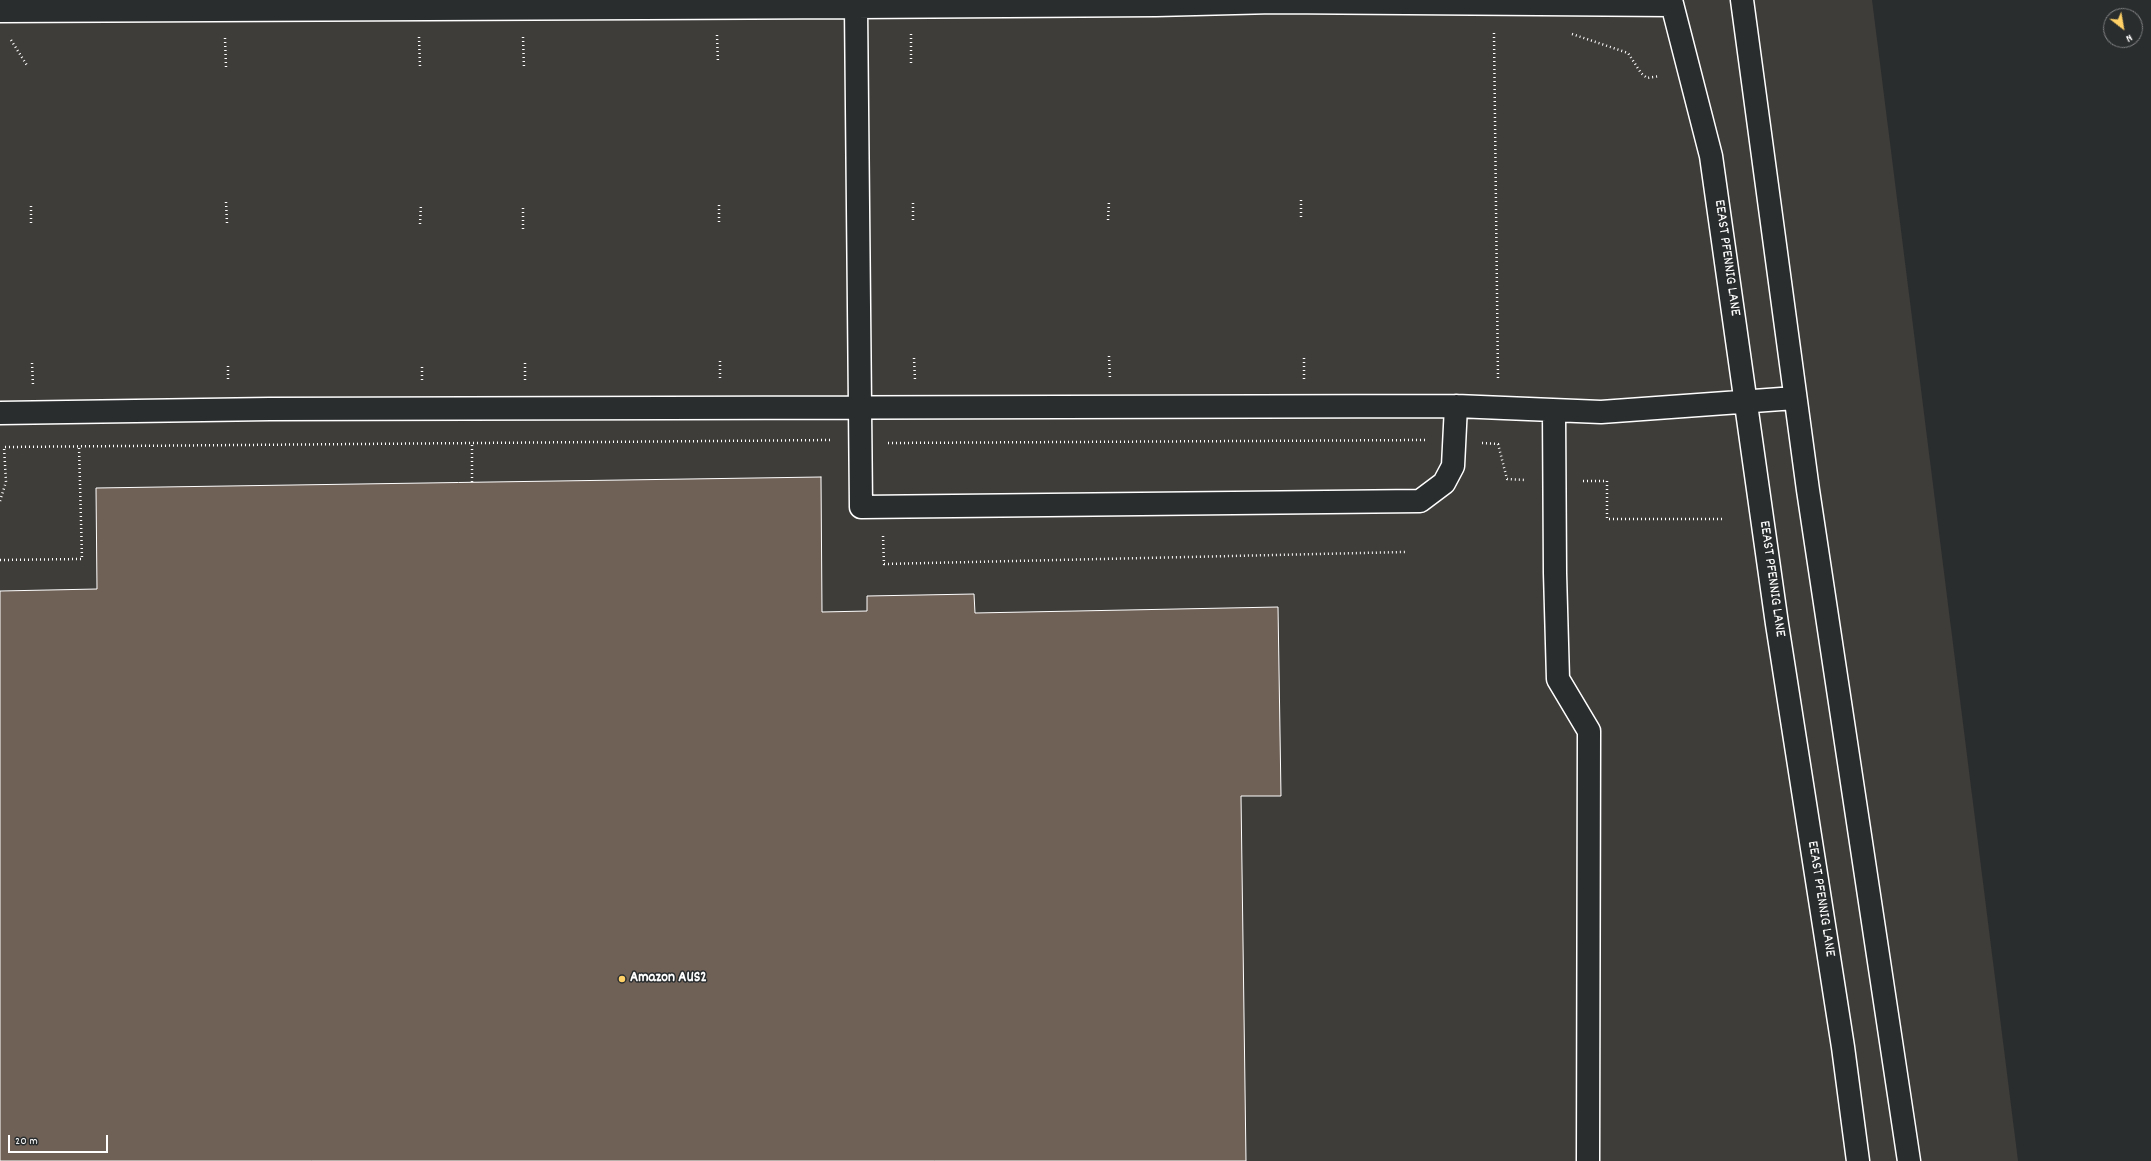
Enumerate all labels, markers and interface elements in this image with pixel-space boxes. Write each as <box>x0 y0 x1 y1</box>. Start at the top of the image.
north arrow <box>2103 8 2143 48</box>
text: N <box>2122 29 2135 46</box>
street label: EEAST PFENNIG LANE <box>1709 199 1743 317</box>
street label: EEAST PFENNIG LANE <box>1754 520 1788 638</box>
street label: EEAST PFENNIG LANE <box>1802 840 1838 958</box>
place label: Amazon AUS2 <box>630 970 707 988</box>
marker: Amazon AUS2 <box>617 974 627 984</box>
scale bar <box>10 1127 110 1153</box>
text: 20 m <box>15 1133 38 1150</box>

